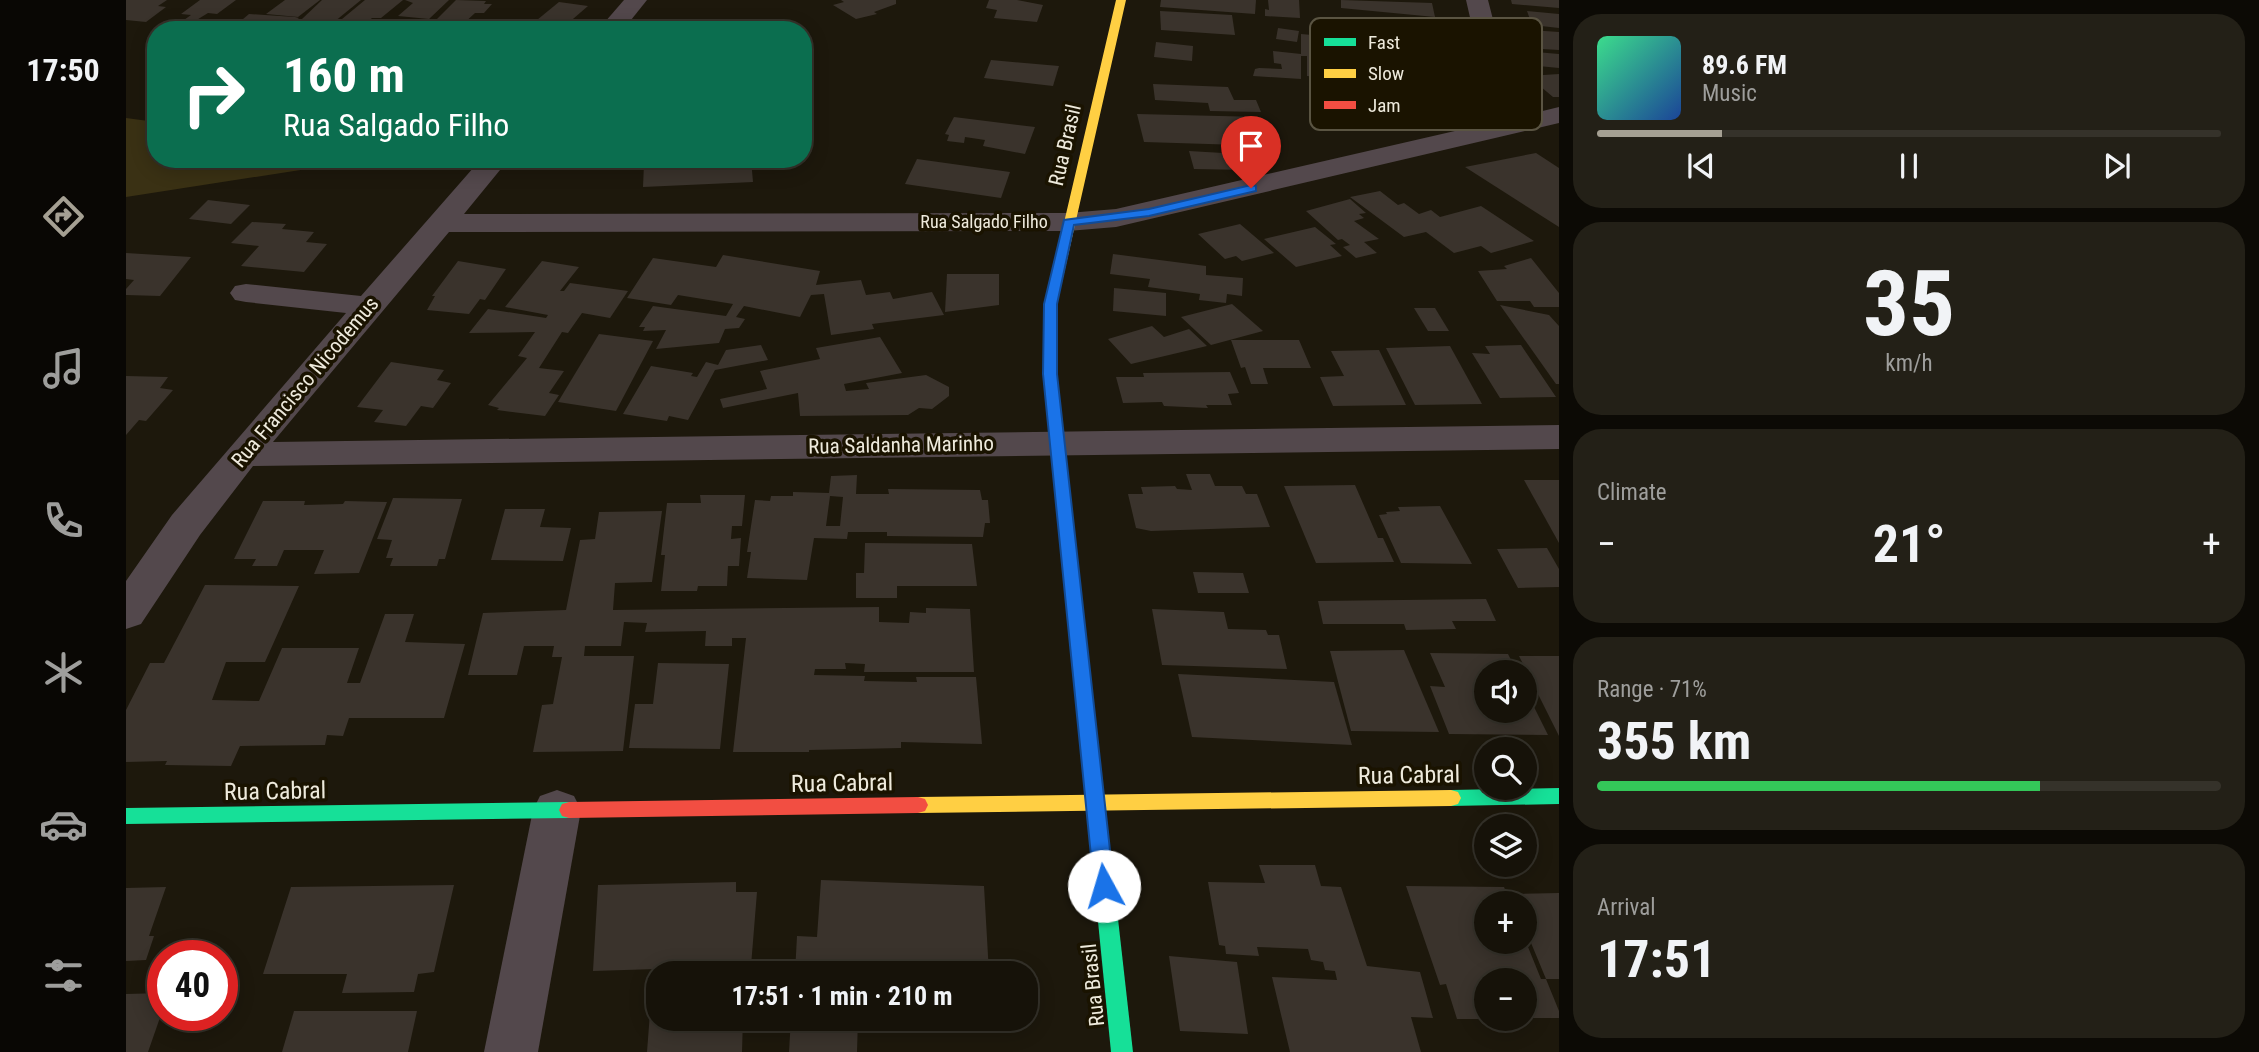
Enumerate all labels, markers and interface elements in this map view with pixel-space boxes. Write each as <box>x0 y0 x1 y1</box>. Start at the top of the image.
legend <box>1310 18 1542 130</box>
text: Fast <box>1368 31 1400 54</box>
text: 160 m <box>283 47 405 104</box>
icon: right <box>168 49 259 140</box>
text: 89.6 FM <box>1702 50 1787 80</box>
text: 17:50 <box>26 51 100 89</box>
text: Slow <box>1368 62 1404 85</box>
text: Music <box>1702 80 1757 107</box>
text: Jam <box>1368 94 1401 117</box>
street label: Rua Brasil <box>1044 102 1086 188</box>
text: Rua Salgado Filho <box>283 106 509 144</box>
pin <box>1221 116 1281 188</box>
icon: arrive <box>1232 127 1270 165</box>
icon: previous <box>1682 147 1720 185</box>
icon: pause <box>1890 147 1928 185</box>
icon: next <box>2098 147 2136 185</box>
icon: directions <box>39 192 88 241</box>
street label: Rua Salgado Filho <box>920 211 1048 232</box>
text: 35 <box>1863 251 1955 357</box>
street label: Rua Francisco Nicodemus <box>227 292 383 472</box>
icon: music <box>39 344 88 393</box>
text: km/h <box>1885 350 1933 377</box>
street label: Rua Saldanha Marinho <box>808 431 994 459</box>
text: Climate <box>1597 479 1667 506</box>
icon: phone <box>39 496 88 545</box>
text: 21° <box>1873 514 1945 575</box>
text: − <box>1597 522 1616 566</box>
text: + <box>2202 522 2221 566</box>
icon: climate <box>39 648 88 697</box>
map controls <box>1474 660 1537 1031</box>
button: sound <box>1474 660 1537 723</box>
text: Range · 71% <box>1597 676 1707 703</box>
text: 355 km <box>1597 711 1751 772</box>
button: search <box>1474 737 1537 800</box>
street label: Rua Cabral <box>1358 760 1460 790</box>
street label: Rua Cabral <box>791 768 893 798</box>
street label: Rua Cabral <box>224 776 326 806</box>
icon: car <box>39 800 88 849</box>
button: layers <box>1474 814 1537 877</box>
position arrow <box>1067 849 1141 923</box>
button: + <box>1474 891 1537 954</box>
text: Arrival <box>1597 894 1656 921</box>
text: 17:51 <box>1597 929 1716 990</box>
speed limit sign: 40 <box>147 940 238 1031</box>
street label: Rua Brasil <box>1077 943 1109 1027</box>
icon: filters <box>39 951 88 1000</box>
button: − <box>1474 968 1537 1031</box>
text: 17:51 · 1 min · 210 m <box>732 981 952 1011</box>

